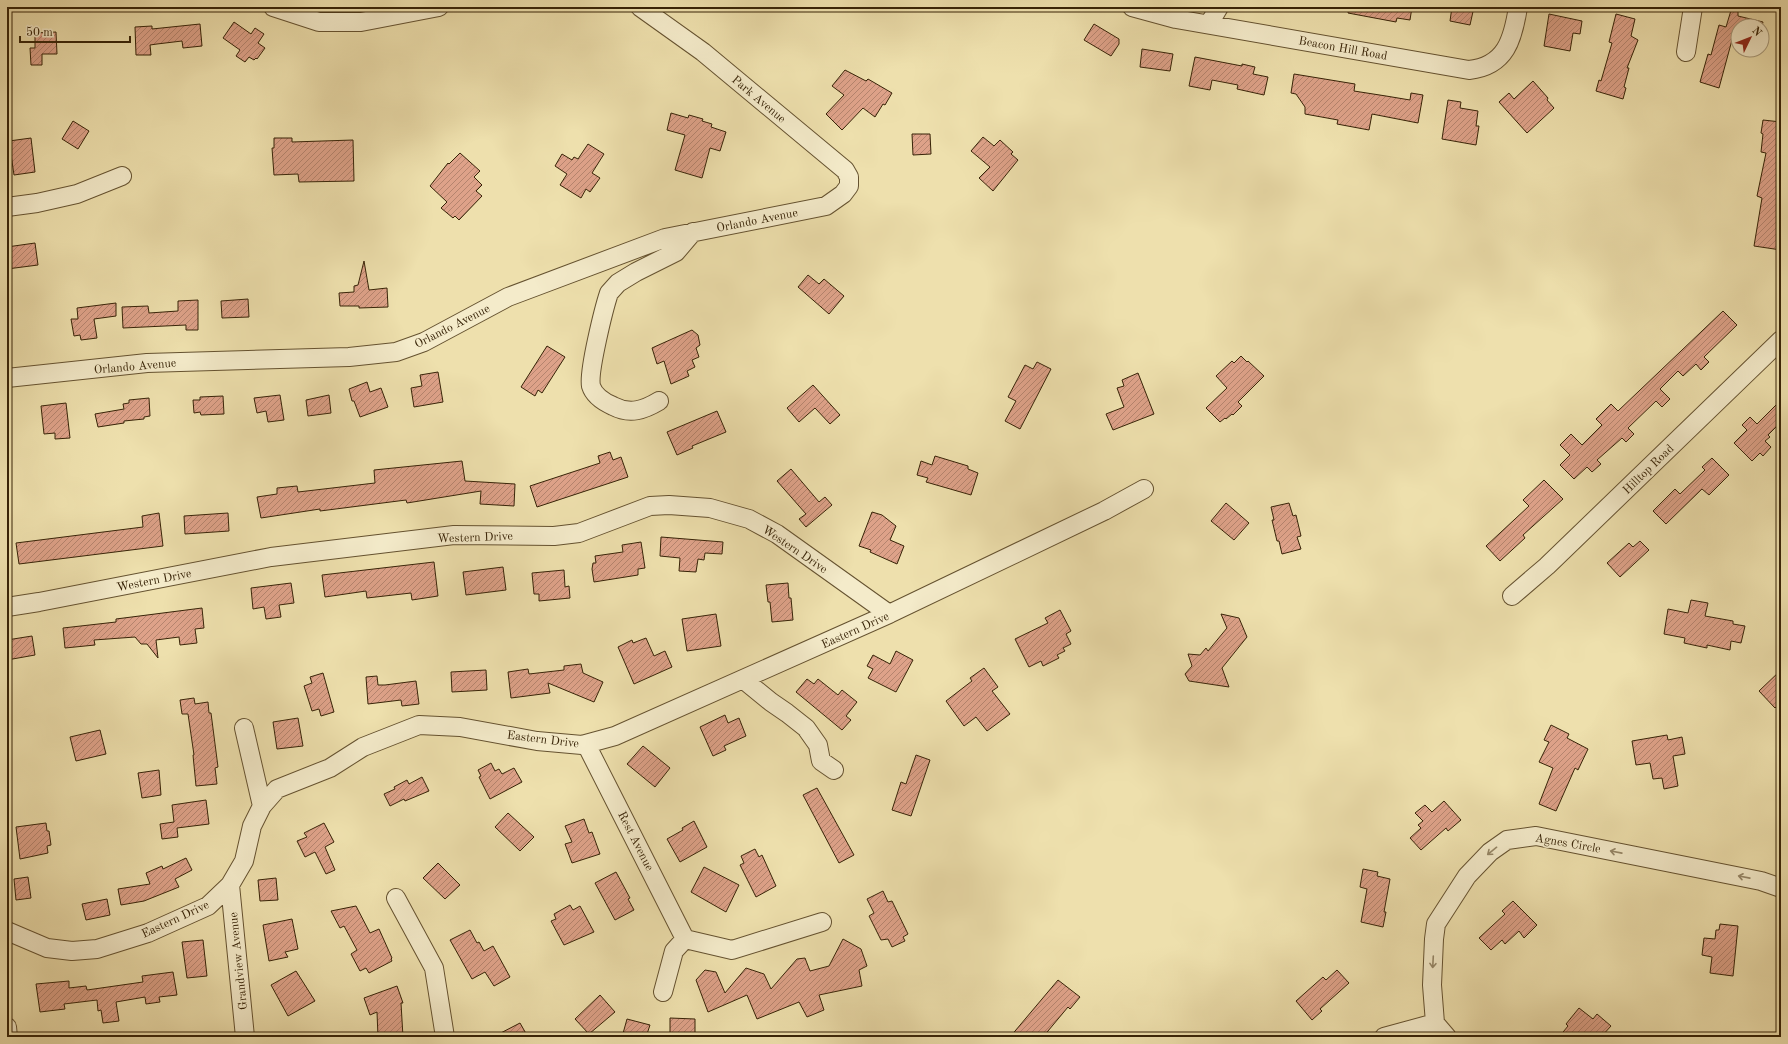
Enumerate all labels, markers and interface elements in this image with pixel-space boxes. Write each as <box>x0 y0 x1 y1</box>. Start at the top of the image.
scale bar <box>20 18 130 44</box>
north arrow <box>1730 18 1770 58</box>
text: N <box>1749 25 1764 39</box>
text: 50 m <box>26 26 53 39</box>
street label: Beacon Hill Road <box>1297 35 1388 63</box>
street label: Park Avenue <box>729 74 788 126</box>
street label: Orlando Avenue <box>715 207 799 235</box>
street label: Orlando Avenue <box>413 303 492 351</box>
street label: Orlando Avenue <box>93 357 177 377</box>
street label: Hilltop Road <box>1621 443 1676 497</box>
street label: Western Drive <box>760 524 830 576</box>
street label: Western Drive <box>437 531 514 545</box>
street label: Western Drive <box>116 568 193 594</box>
street label: Eastern Drive <box>820 610 891 651</box>
street label: Eastern Drive <box>506 730 580 750</box>
street label: Rest Avenue <box>615 810 655 874</box>
street label: Agnes Circle <box>1534 832 1602 856</box>
one-way arrow <box>1486 847 1497 856</box>
one-way arrow <box>1610 847 1623 855</box>
one-way arrow <box>1737 873 1750 881</box>
street label: Eastern Drive <box>140 899 211 941</box>
street label: Grandview Avenue <box>228 911 250 1010</box>
one-way arrow <box>1429 955 1436 968</box>

